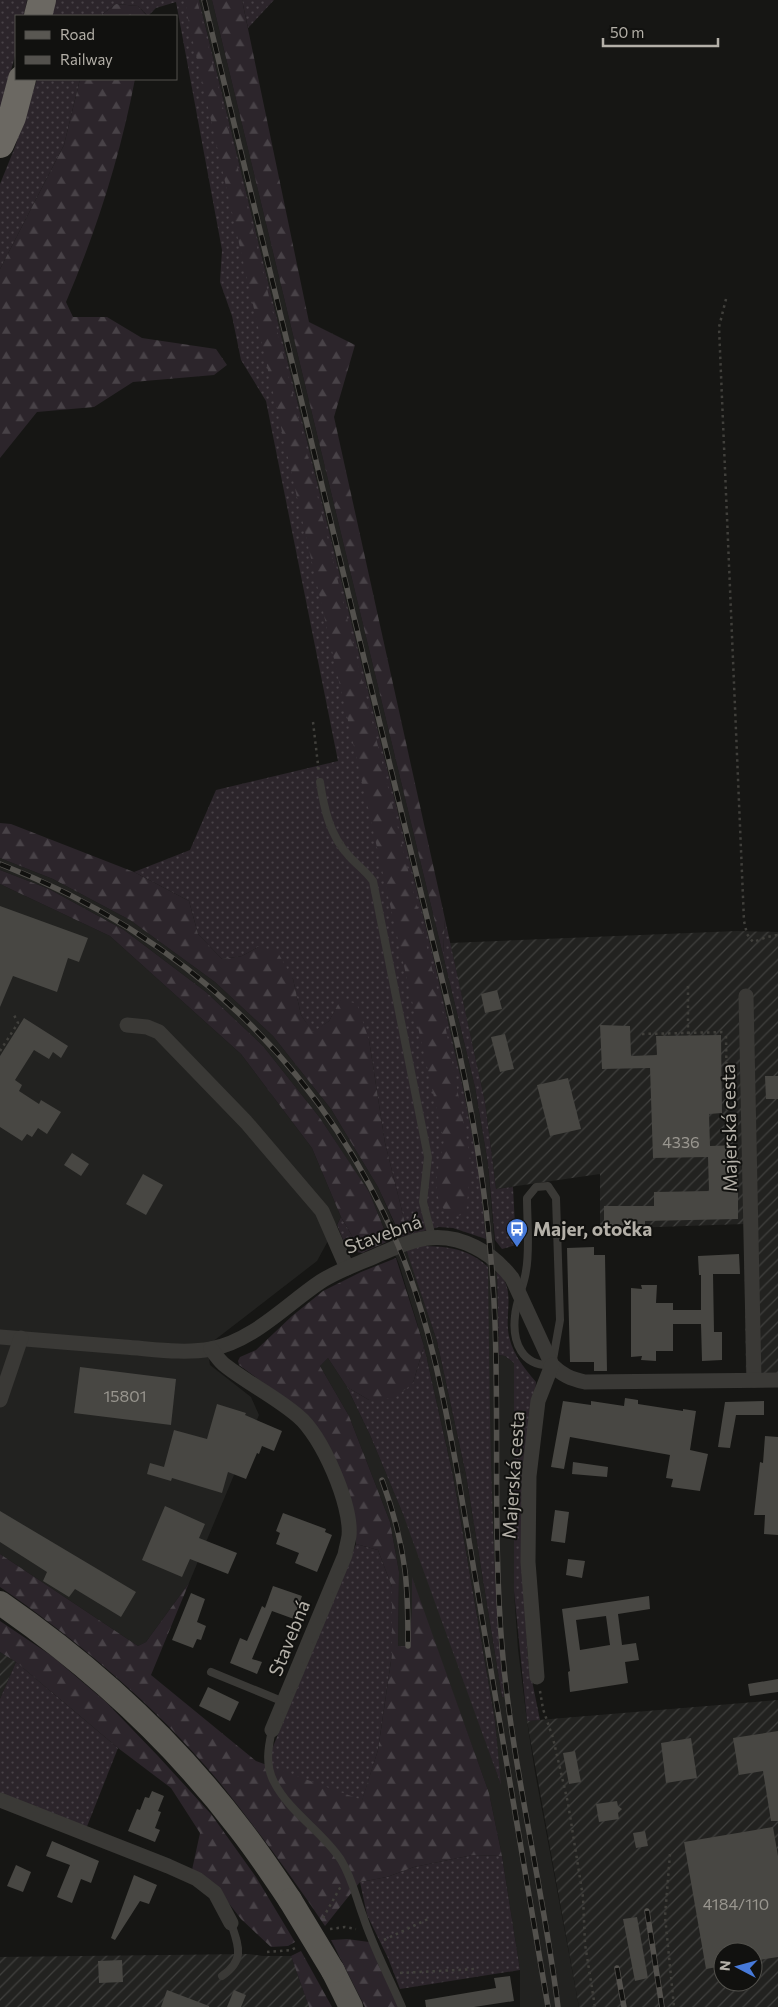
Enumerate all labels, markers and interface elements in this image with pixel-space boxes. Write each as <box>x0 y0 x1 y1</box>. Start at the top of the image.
legend <box>15 15 178 80</box>
scale bar <box>603 15 718 47</box>
text: 50 m <box>610 23 644 41</box>
text: Road <box>60 25 95 43</box>
text: Railway <box>60 50 113 68</box>
street label: Majerská cesta <box>716 1064 741 1192</box>
house number: 4336 <box>662 1132 700 1151</box>
street label: Stavebná <box>341 1209 424 1258</box>
bus stop icon: Majer, otočka <box>505 1217 529 1248</box>
place label: Majer, otočka <box>533 1217 652 1240</box>
house number: 15801 <box>103 1386 147 1405</box>
street label: Majerská cesta <box>497 1410 528 1540</box>
street label: Stavebná <box>263 1596 314 1679</box>
house number: 4184/110 <box>703 1894 769 1913</box>
north arrow <box>713 1942 763 1992</box>
text: N <box>716 1959 734 1972</box>

